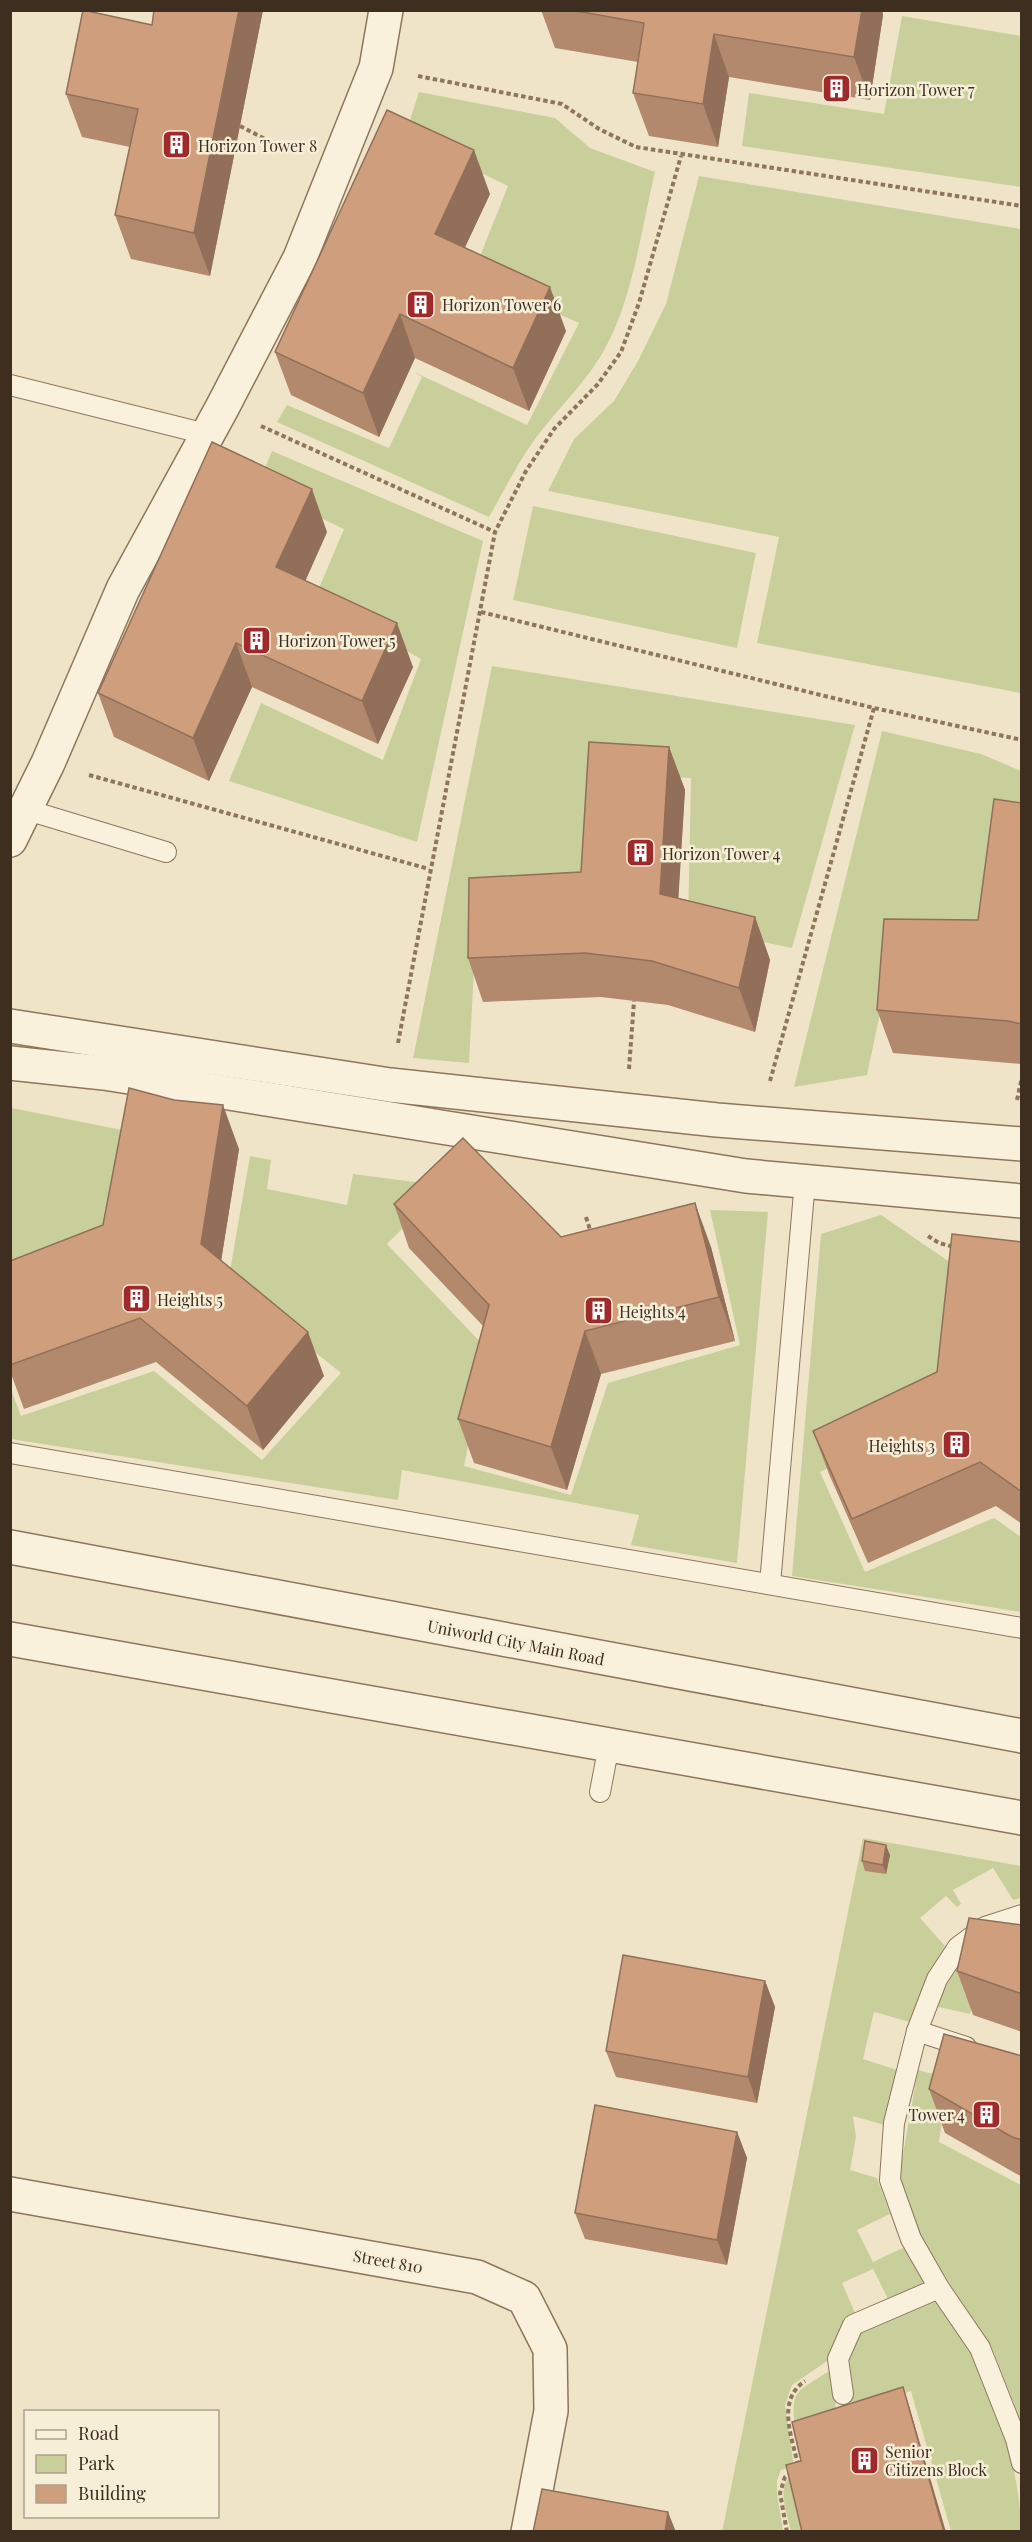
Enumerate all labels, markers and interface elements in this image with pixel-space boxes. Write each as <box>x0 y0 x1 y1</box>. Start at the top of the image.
building icon: Horizon Tower 7 <box>820 73 852 105</box>
place label: Horizon Tower 7 <box>857 79 975 100</box>
building icon: Horizon Tower 8 <box>161 129 193 161</box>
place label: Horizon Tower 8 <box>198 135 317 156</box>
building icon: Horizon Tower 6 <box>405 288 437 320</box>
place label: Horizon Tower 6 <box>442 294 561 315</box>
building icon: Horizon Tower 5 <box>241 624 273 656</box>
place label: Horizon Tower 5 <box>278 630 396 651</box>
building icon: Horizon Tower 4 <box>625 837 657 869</box>
place label: Horizon Tower 4 <box>662 843 781 864</box>
building icon: Heights 5 <box>120 1283 152 1315</box>
place label: Heights 5 <box>157 1289 223 1310</box>
building icon: Heights 4 <box>582 1295 614 1327</box>
place label: Heights 4 <box>619 1301 686 1322</box>
building icon: Heights 3 <box>940 1429 972 1461</box>
place label: Heights 3 <box>869 1435 935 1456</box>
street label: Uniworld City Main Road <box>426 1615 606 1669</box>
building icon: Tower 4 <box>970 2098 1002 2130</box>
place label: Tower 4 <box>909 2104 965 2125</box>
street label: Street 810 <box>351 2245 425 2277</box>
legend <box>24 2410 219 2518</box>
text: Road <box>78 2421 119 2445</box>
place label: Senior Citizens Block <box>885 2441 987 2480</box>
building icon: Senior Citizens Block <box>848 2444 880 2476</box>
text: Park <box>78 2451 115 2475</box>
text: Building <box>78 2481 146 2505</box>

